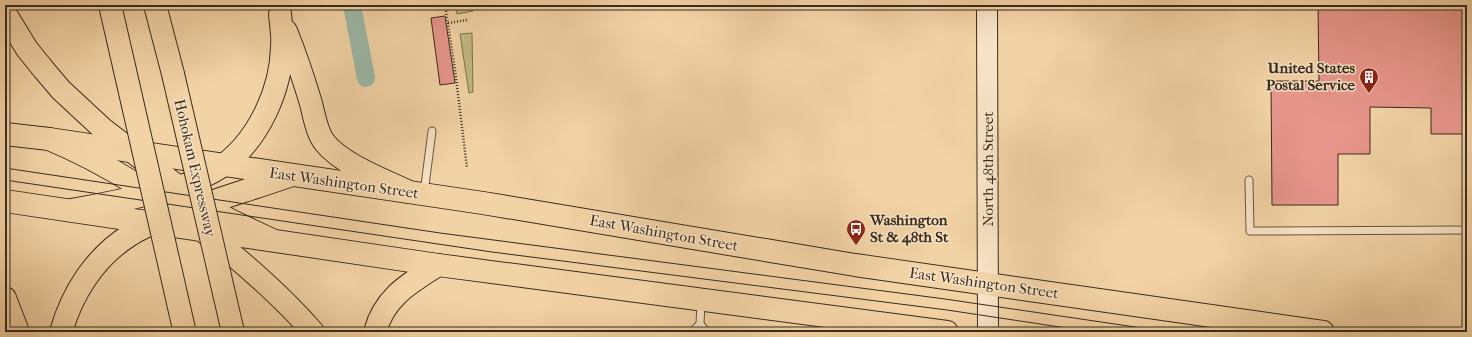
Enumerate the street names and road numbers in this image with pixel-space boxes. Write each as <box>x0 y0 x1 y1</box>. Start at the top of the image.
street label: Hohokam Expressway <box>170 97 220 240</box>
street label: North 48th Street <box>979 111 997 227</box>
street label: East Washington Street <box>268 164 420 202</box>
street label: East Washington Street <box>588 211 740 255</box>
street label: East Washington Street <box>908 264 1060 302</box>

